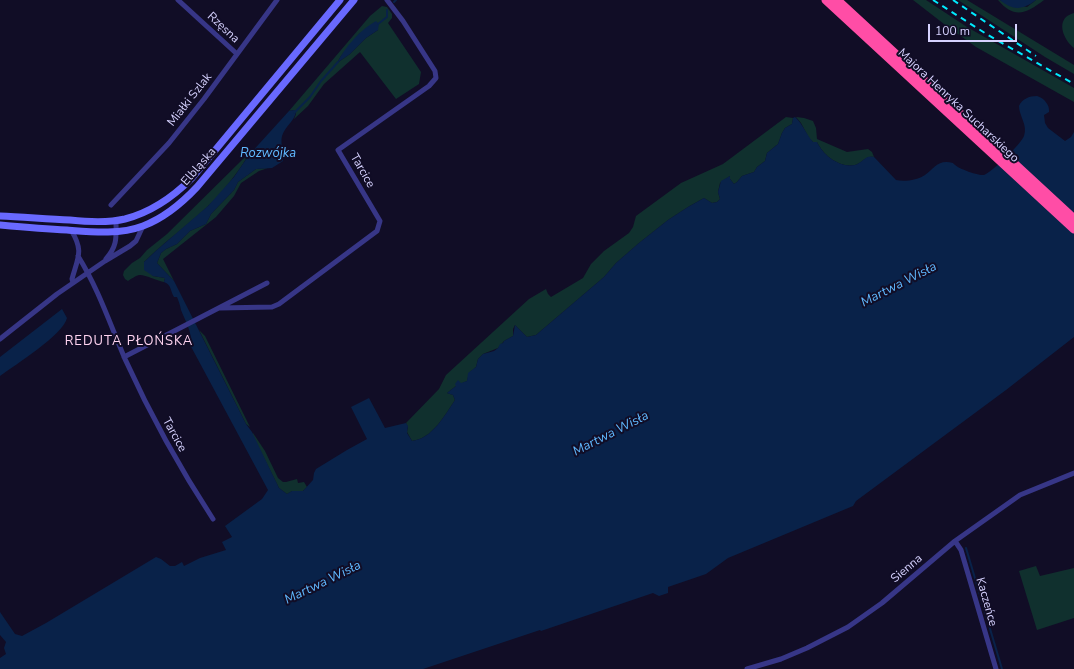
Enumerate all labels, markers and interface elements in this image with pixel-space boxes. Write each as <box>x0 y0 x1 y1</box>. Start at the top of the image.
street label: Rzęsna <box>204 10 242 46</box>
scale bar <box>930 16 1019 42</box>
text: 100 m <box>935 23 970 39</box>
street label: Majora Henryka Sucharskiego <box>895 46 1021 166</box>
street label: Miałki Szlak <box>165 70 215 130</box>
street label: Elbląska <box>179 145 219 189</box>
water label: Rozwójka <box>240 146 296 162</box>
street label: Tarcice <box>347 151 377 191</box>
water label: Martwa Wisła <box>858 259 940 311</box>
district label: REDUTA PŁOŃSKA <box>65 334 193 350</box>
water label: Martwa Wisła <box>570 408 652 460</box>
street label: Tarcice <box>159 415 189 455</box>
street label: Sienna <box>888 552 926 586</box>
water label: Martwa Wisła <box>282 558 364 608</box>
street label: Kaczeńce <box>972 576 1000 628</box>

